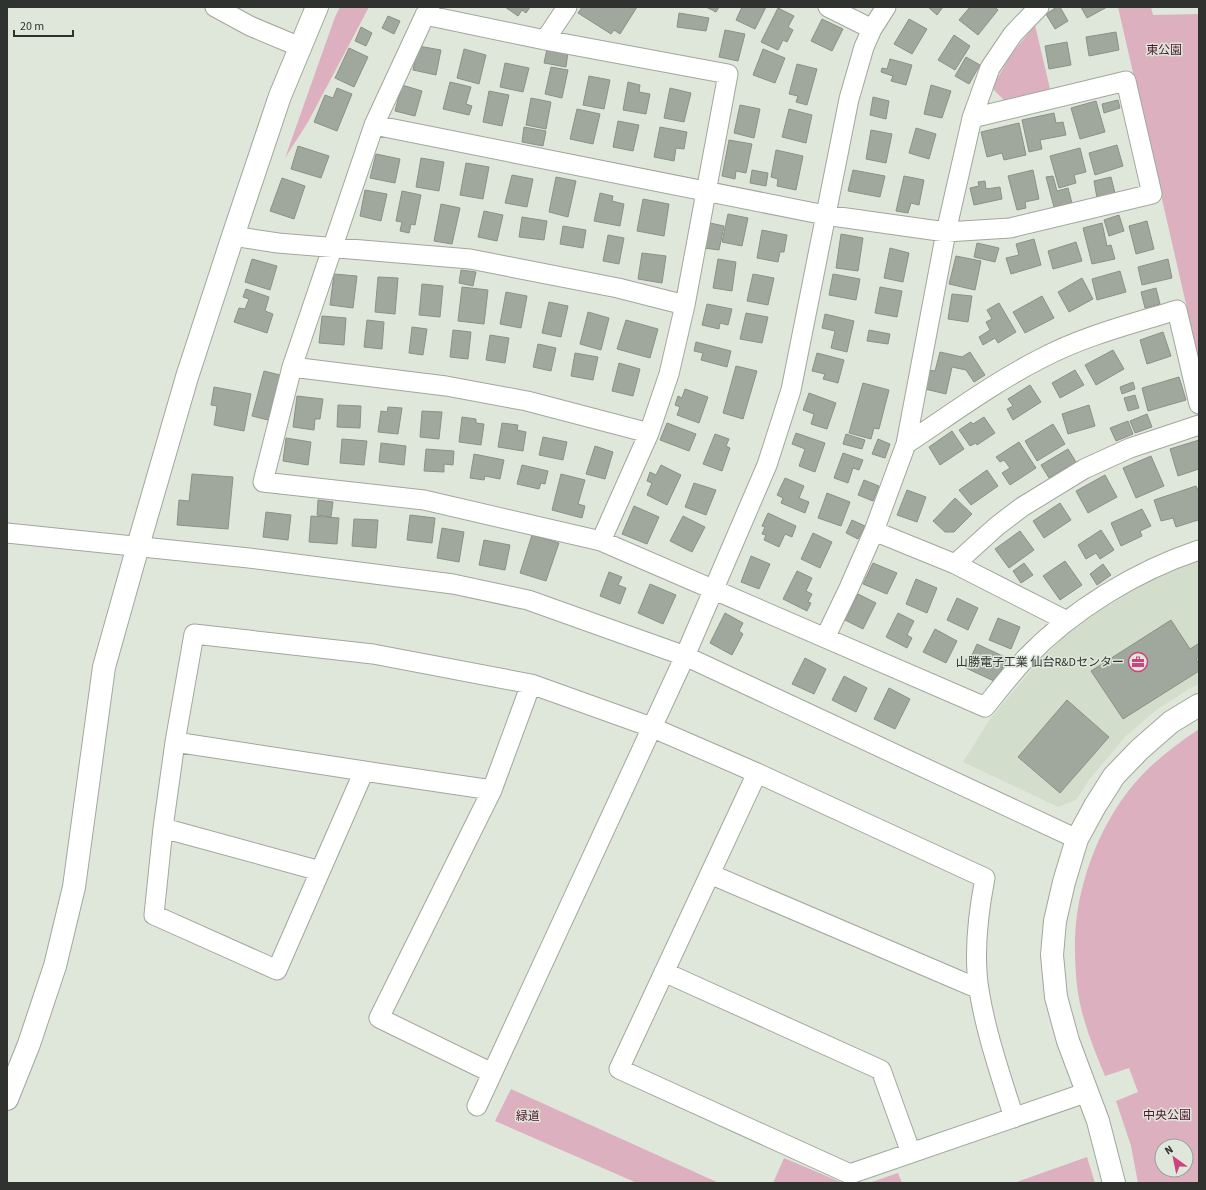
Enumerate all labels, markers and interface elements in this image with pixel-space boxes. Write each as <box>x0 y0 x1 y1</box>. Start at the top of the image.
scale bar <box>14 12 73 38</box>
text: 20 m <box>20 18 44 35</box>
park label: 東公園 <box>1146 42 1182 59</box>
office icon: 山勝電子工業 仙台R&Dセンター <box>1127 651 1149 673</box>
place label: 山勝電子工業 仙台R&Dセンター <box>956 654 1124 671</box>
park label: 中央公園 <box>1143 1107 1191 1124</box>
park label: 緑道 <box>516 1108 540 1125</box>
north arrow <box>1154 1138 1194 1178</box>
text: N <box>1162 1142 1176 1158</box>

